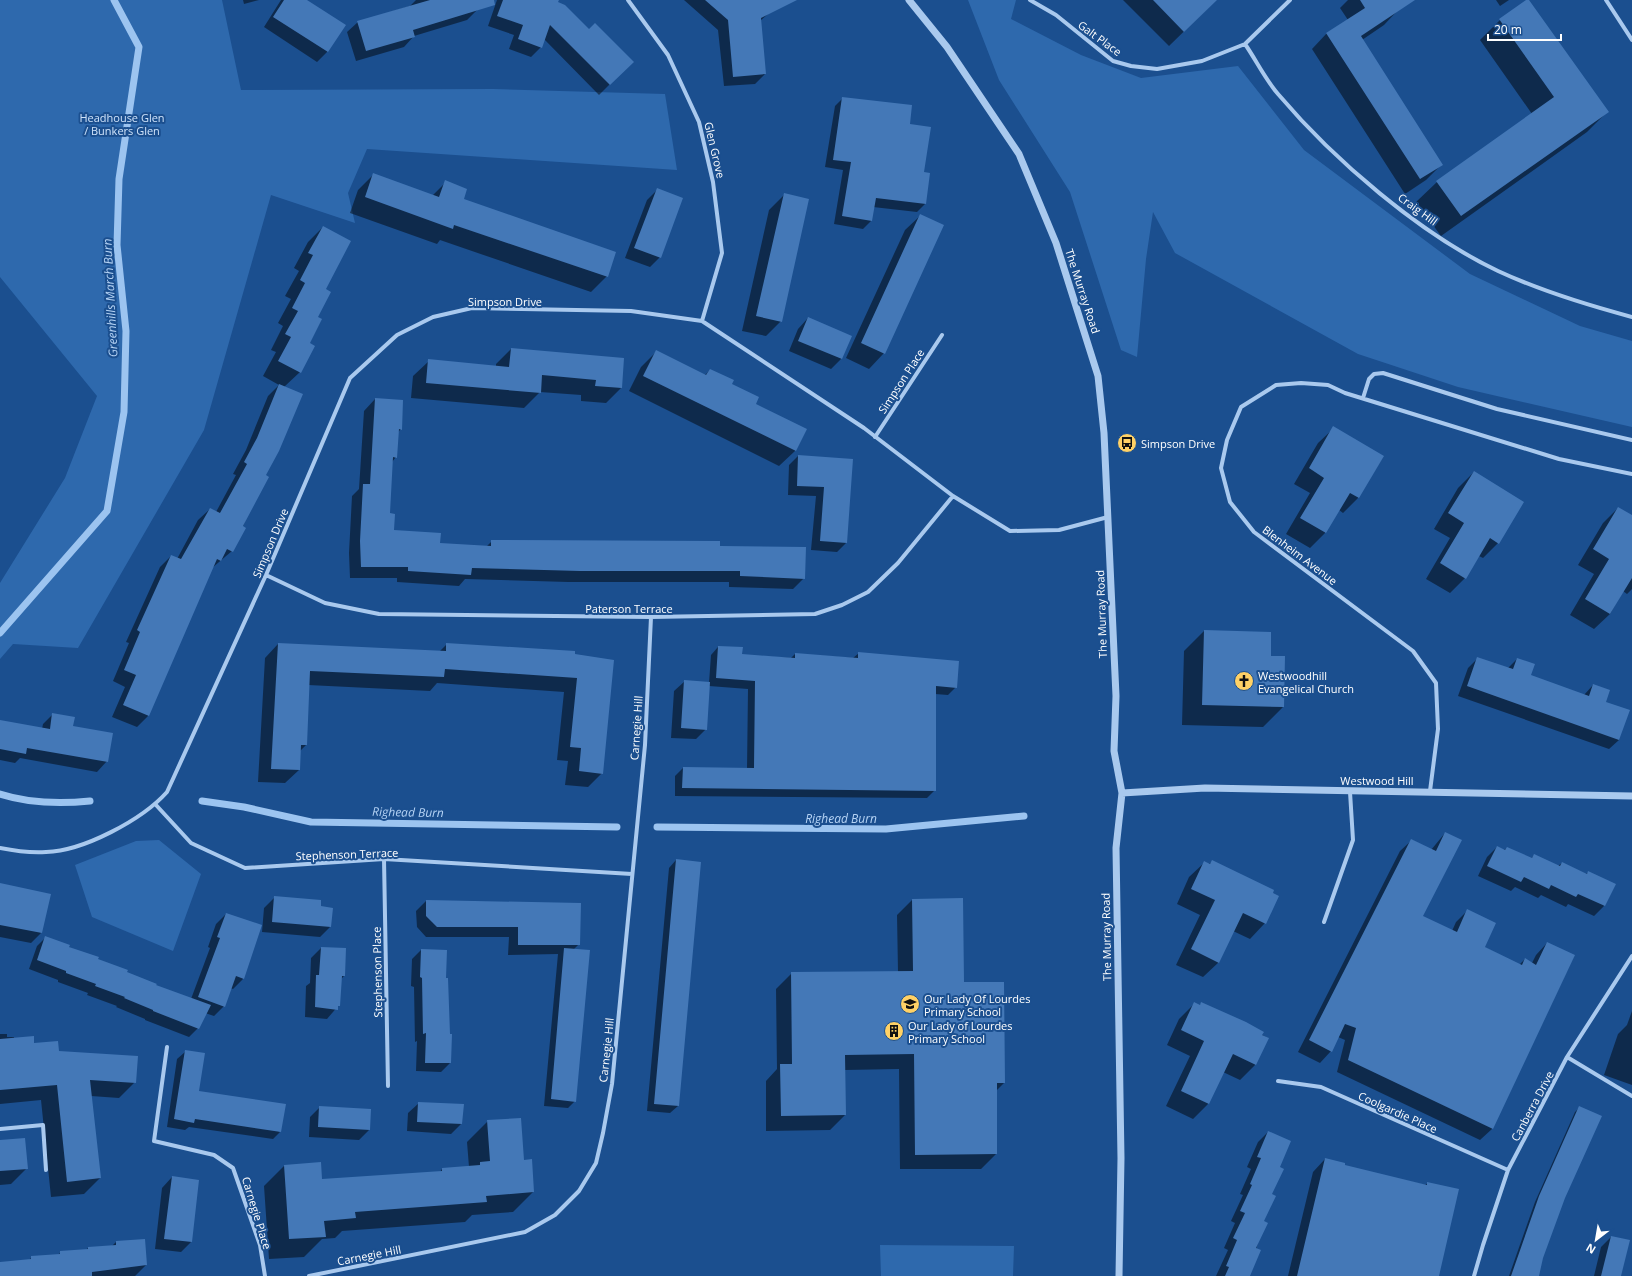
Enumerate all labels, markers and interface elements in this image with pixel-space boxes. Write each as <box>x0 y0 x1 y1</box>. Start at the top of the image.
scale bar <box>1488 16 1561 42</box>
street label: Galt Place <box>1075 17 1125 59</box>
text: 20 m <box>1494 21 1522 38</box>
park label: Headhouse Glen / Bunkers Glen <box>79 110 165 138</box>
street label: Glen Grove <box>701 120 729 180</box>
street label: Craig Hill <box>1395 190 1441 228</box>
water label: Greenhills March Burn <box>98 238 122 358</box>
street label: The Murray Road <box>1062 247 1104 335</box>
street label: Simpson Drive <box>468 294 542 309</box>
street label: Simpson Place <box>875 346 927 416</box>
bus stop icon: Simpson Drive <box>1116 432 1138 454</box>
place label: Simpson Drive <box>1141 436 1215 451</box>
street label: Simpson Drive <box>249 506 291 580</box>
street label: Blenheim Avenue <box>1260 522 1340 588</box>
street label: The Murray Road <box>1092 570 1110 658</box>
street label: Paterson Terrace <box>585 601 673 616</box>
place label: Westwoodhill Evangelical Church <box>1258 668 1354 696</box>
church icon: Westwoodhill Evangelical Church <box>1233 670 1255 692</box>
street label: Carnegie Hill <box>626 695 646 761</box>
street label: Westwood Hill <box>1340 773 1414 788</box>
water label: Righead Burn <box>372 803 444 821</box>
water label: Righead Burn <box>805 810 877 827</box>
street label: Stephenson Terrace <box>295 845 399 863</box>
street label: The Murray Road <box>1098 893 1114 981</box>
street label: Stephenson Place <box>369 926 385 1018</box>
place label: Our Lady Of Lourdes Primary School <box>924 991 1030 1019</box>
school or university icon: Our Lady Of Lourdes Primary School <box>899 993 921 1015</box>
street label: Carnegie Hill <box>595 1017 617 1083</box>
place label: Our Lady of Lourdes Primary School <box>908 1018 1013 1046</box>
building icon: Our Lady of Lourdes Primary School <box>883 1020 905 1042</box>
street label: Canberra Drive <box>1507 1068 1557 1144</box>
street label: Coolgardie Place <box>1356 1088 1440 1136</box>
street label: Carnegie Place <box>239 1175 275 1251</box>
north arrow <box>1576 1220 1616 1260</box>
text: N <box>1583 1240 1598 1258</box>
street label: Carnegie Hill <box>336 1241 402 1269</box>

